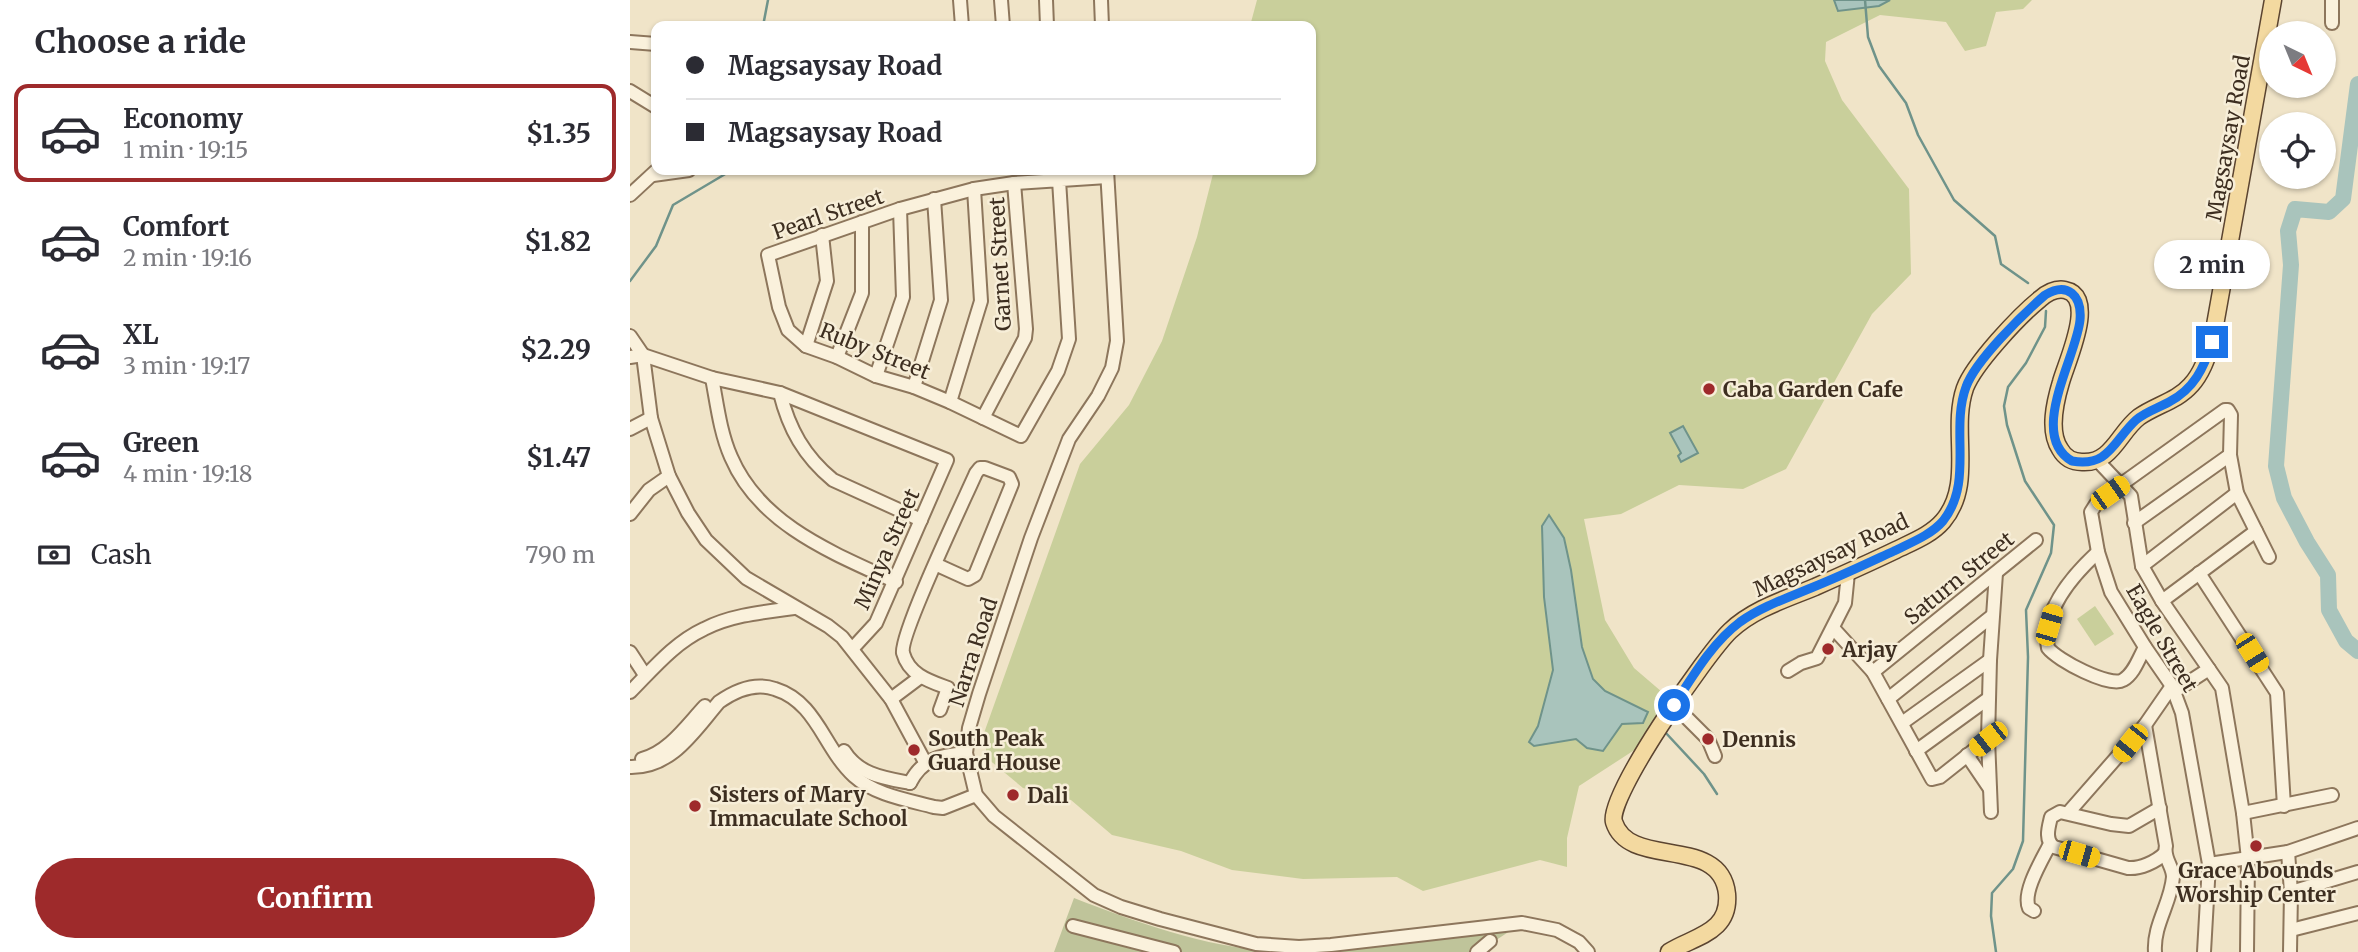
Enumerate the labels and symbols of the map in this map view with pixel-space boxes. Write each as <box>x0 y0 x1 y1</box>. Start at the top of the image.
north arrow <box>2259 21 2336 98</box>
street label: Magsaysay Road <box>2200 53 2256 223</box>
street label: Pearl Street <box>769 182 887 246</box>
street label: Garnet Street <box>983 196 1017 332</box>
callout: 2 min <box>2154 240 2270 290</box>
street label: Ruby Street <box>816 317 934 385</box>
route end <box>2196 326 2228 358</box>
place label: Caba Garden Cafe <box>1723 376 1903 403</box>
marker: Caba Garden Cafe <box>1701 381 1717 397</box>
car <box>2087 472 2134 514</box>
street label: Minya Street <box>848 484 926 614</box>
street label: Magsaysay Road <box>1749 507 1913 603</box>
street label: Saturn Street <box>1899 525 2019 631</box>
street label: Eagle Street <box>2120 579 2204 697</box>
street label: Narra Road <box>943 594 1003 710</box>
car <box>2034 602 2065 648</box>
car <box>2232 630 2273 676</box>
place label: Arjay <box>1841 636 1898 663</box>
marker: Arjay <box>1820 641 1836 657</box>
route start <box>1658 689 1690 721</box>
car <box>1965 718 2012 760</box>
car <box>2109 720 2152 766</box>
place label: South Peak Guard House <box>928 725 1061 776</box>
place label: Dennis <box>1722 726 1796 753</box>
marker: Dennis <box>1700 731 1716 747</box>
marker: South Peak Guard House <box>906 742 922 758</box>
place label: Sisters of Mary Immaculate School <box>709 781 908 832</box>
place label: Dali <box>1027 782 1069 809</box>
marker: Dali <box>1005 787 1021 803</box>
marker: Sisters of Mary Immaculate School <box>687 798 703 814</box>
car <box>2056 838 2103 870</box>
marker: Grace Abounds Worship Center <box>2248 838 2264 854</box>
place label: Grace Abounds Worship Center <box>2175 857 2336 908</box>

